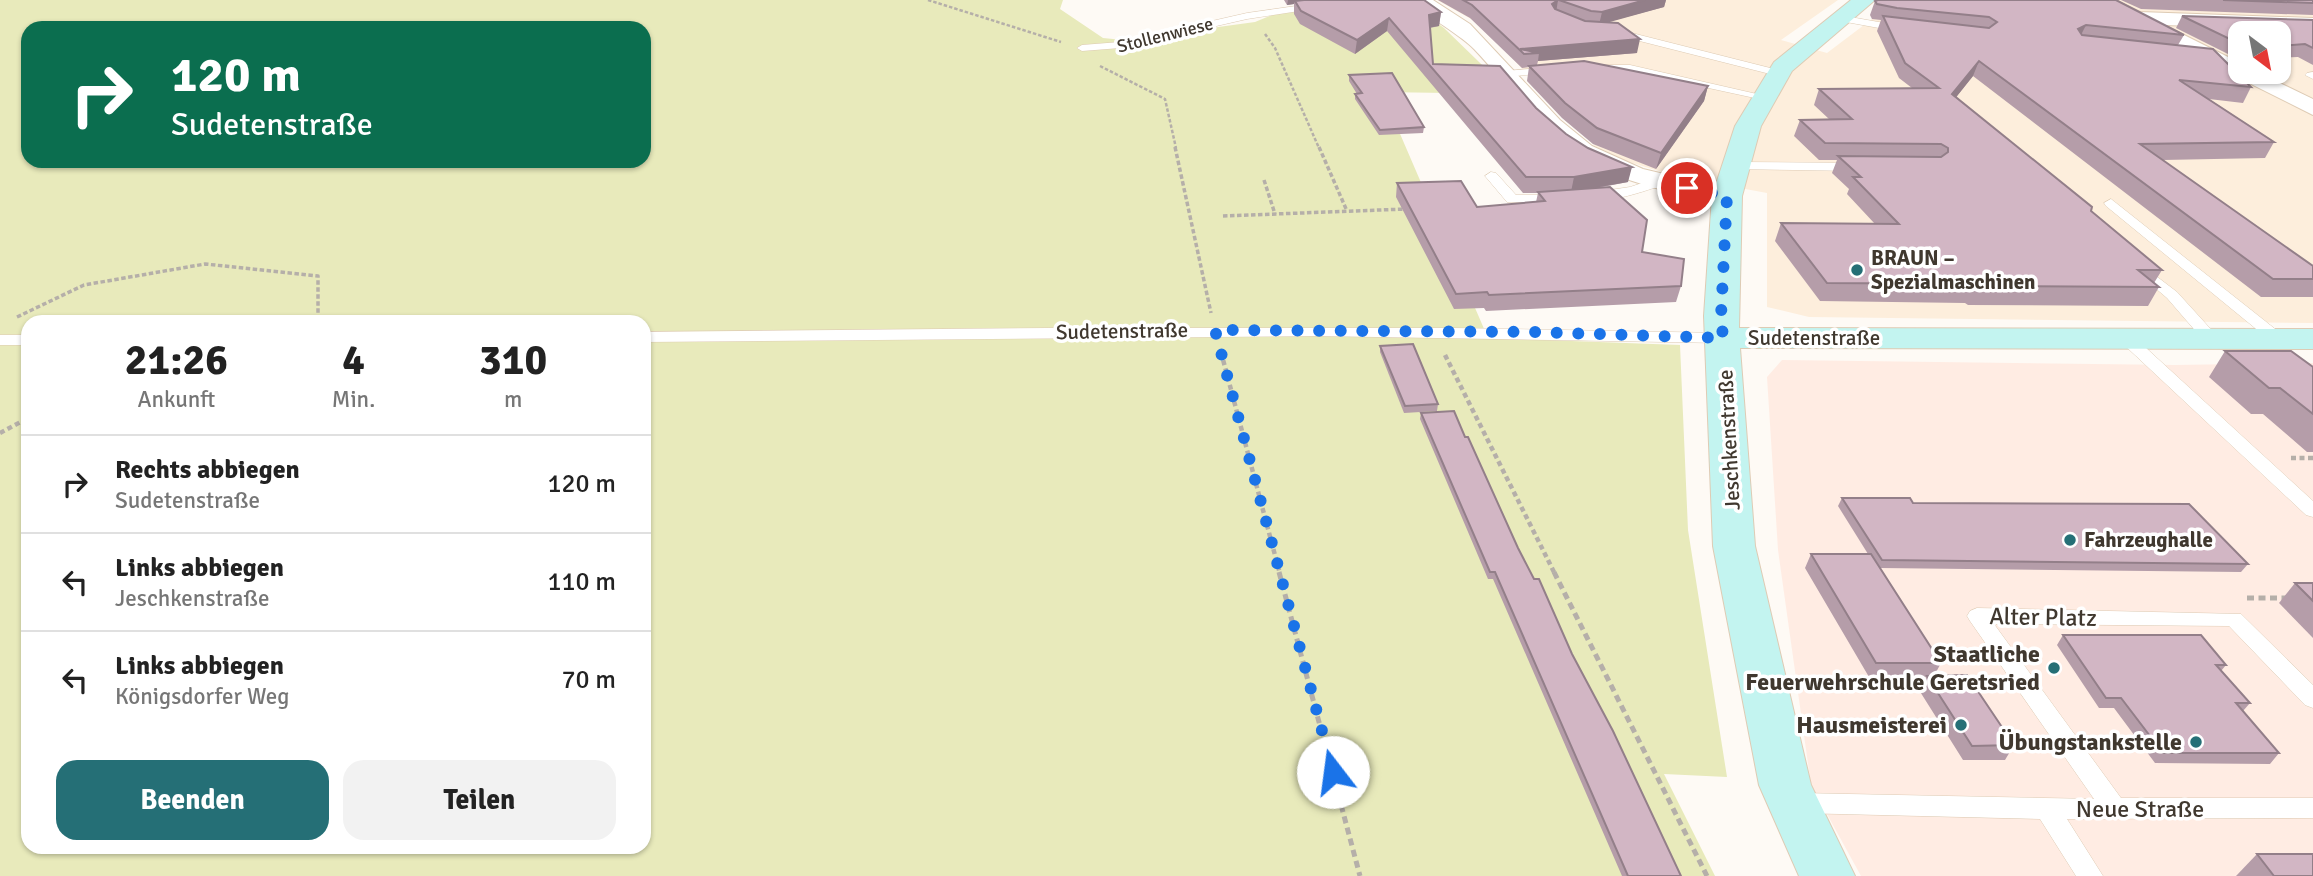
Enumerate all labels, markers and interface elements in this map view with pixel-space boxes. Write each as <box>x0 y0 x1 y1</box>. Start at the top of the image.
street label: Stollenwiese <box>1115 12 1215 58</box>
north arrow <box>2228 21 2291 84</box>
map controls <box>2228 21 2291 84</box>
text: 120 m <box>171 45 301 105</box>
icon: right <box>56 49 147 140</box>
text: Sudetenstraße <box>171 105 373 144</box>
pin <box>1657 158 1717 218</box>
icon: arrive <box>1668 169 1706 207</box>
place label: BRAUN – Spezialmaschinen <box>1871 245 2036 295</box>
marker: BRAUN – Spezialmaschinen <box>1849 262 1865 278</box>
street label: Sudetenstraße <box>1056 317 1188 345</box>
street label: Sudetenstraße <box>1748 325 1880 351</box>
text: 21:26 <box>125 335 228 386</box>
text: 4 <box>342 335 365 386</box>
text: 310 <box>479 335 547 386</box>
street label: Jeschkenstraße <box>1712 369 1746 511</box>
text: Ankunft <box>137 385 215 414</box>
text: Min. <box>332 385 375 414</box>
text: m <box>504 385 522 414</box>
text: Rechts abbiegen <box>115 454 300 486</box>
icon: right <box>56 465 94 503</box>
text: 120 m <box>547 468 616 500</box>
text: Sudetenstraße <box>115 486 260 515</box>
place label: Fahrzeughalle <box>2084 527 2213 553</box>
marker: Fahrzeughalle <box>2062 532 2078 548</box>
text: Links abbiegen <box>115 552 284 584</box>
icon: left <box>56 563 94 601</box>
text: 110 m <box>547 566 616 598</box>
text: Jeschkenstraße <box>115 584 269 613</box>
street label: Alter Platz <box>1989 601 2097 633</box>
place label: Staatliche Feuerwehrschule Geretsried <box>1745 639 2040 697</box>
text: Links abbiegen <box>115 650 284 682</box>
marker: Staatliche Feuerwehrschule Geretsried <box>2046 660 2062 676</box>
icon: left <box>56 661 94 699</box>
text: 70 m <box>561 664 616 696</box>
text: Königsdorfer Weg <box>115 682 289 711</box>
place label: Hausmeisterei <box>1796 710 1947 740</box>
marker: Hausmeisterei <box>1953 717 1969 733</box>
place label: Übungstankstelle <box>1998 727 2182 757</box>
marker: Übungstankstelle <box>2188 734 2204 750</box>
position arrow <box>1296 735 1370 809</box>
button: Beenden <box>56 760 329 840</box>
button: Teilen <box>343 760 616 840</box>
street label: Neue Straße <box>2076 794 2204 824</box>

